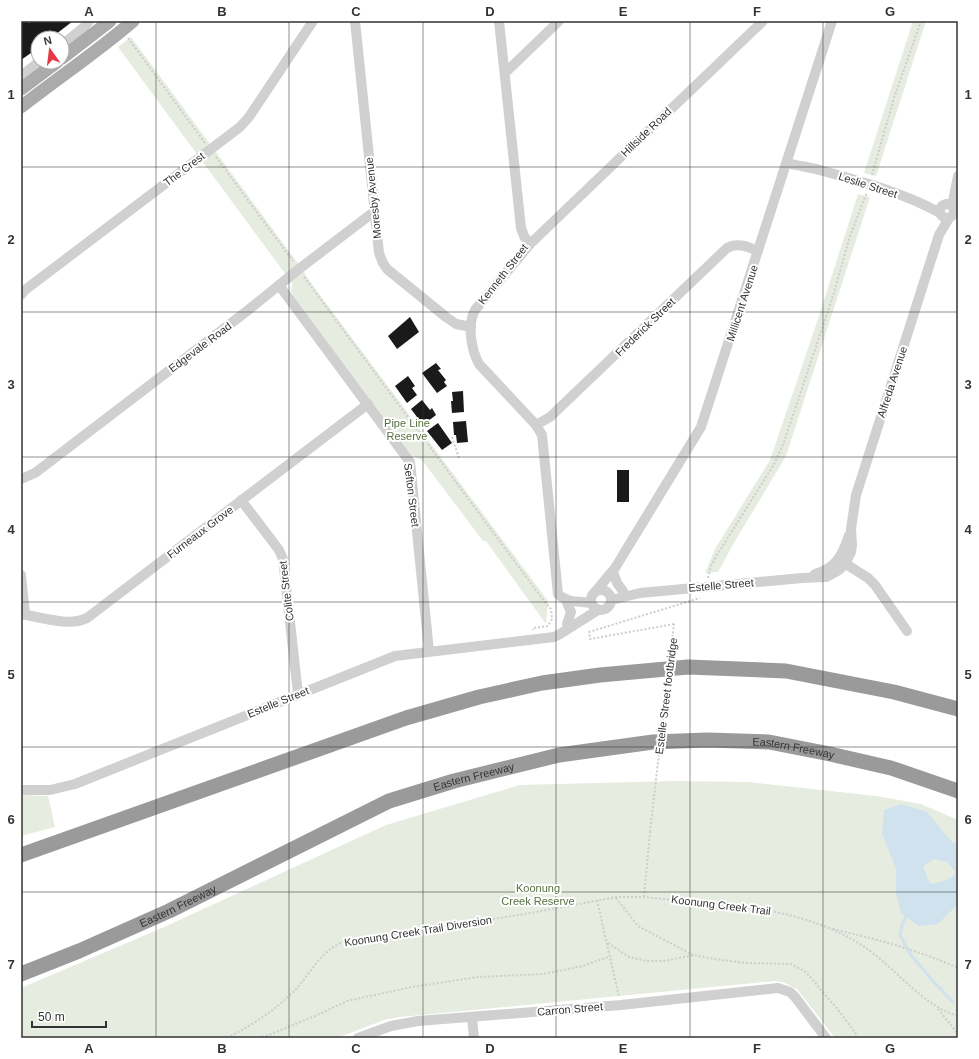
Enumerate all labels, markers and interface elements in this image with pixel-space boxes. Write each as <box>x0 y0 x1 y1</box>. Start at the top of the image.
text: A <box>84 4 94 19</box>
text: B <box>217 4 227 19</box>
text: C <box>351 4 361 19</box>
text: D <box>485 4 495 19</box>
text: E <box>619 4 628 19</box>
text: F <box>753 4 761 19</box>
text: G <box>885 4 895 19</box>
north arrow <box>30 30 70 70</box>
text: N <box>42 34 53 47</box>
text: 1 <box>7 87 15 102</box>
text: 1 <box>964 87 972 102</box>
street label: Hillside Road <box>619 105 673 159</box>
street label: The Crest <box>161 150 207 188</box>
street label: Moresby Avenue <box>363 157 383 239</box>
street label: Leslie Street <box>837 170 899 200</box>
text: 2 <box>7 232 15 247</box>
text: 2 <box>964 232 972 247</box>
street label: Kenneth Street <box>476 241 530 307</box>
street label: Millicent Avenue <box>724 263 760 343</box>
street label: Frederick Street <box>613 296 677 358</box>
street label: Edgevale Road <box>166 320 234 374</box>
street label: Alfreda Avenue <box>875 345 909 419</box>
text: 3 <box>7 377 15 392</box>
text: 3 <box>964 377 972 392</box>
park label: Pipe Line Reserve <box>384 417 430 442</box>
street label: Sefton Street <box>402 462 422 528</box>
street label: Furneaux Grove <box>165 503 235 561</box>
text: 4 <box>7 522 15 537</box>
text: 4 <box>964 522 972 537</box>
street label: Colite Street <box>276 560 296 622</box>
street label: Estelle Street <box>688 576 754 594</box>
street label: Estelle Street footbridge <box>653 637 679 755</box>
text: 5 <box>7 667 15 682</box>
text: 5 <box>964 667 972 682</box>
street label: Estelle Street <box>245 684 311 720</box>
street label: Eastern Freeway <box>752 735 836 761</box>
street label: Eastern Freeway <box>432 760 516 793</box>
text: 6 <box>7 812 15 827</box>
text: 6 <box>964 812 972 827</box>
street label: Eastern Freeway <box>138 882 218 929</box>
park label: Koonung Creek Reserve <box>501 882 575 907</box>
street label: Koonung Creek Trail <box>671 893 771 917</box>
street label: Koonung Creek Trail Diversion <box>343 913 493 949</box>
text: 7 <box>7 957 15 972</box>
text: 7 <box>964 957 972 972</box>
street label: Carron Street <box>537 1000 603 1018</box>
scale bar <box>32 1003 106 1029</box>
text: 50 m <box>38 1010 65 1024</box>
text: A <box>84 1041 94 1056</box>
text: B <box>217 1041 227 1056</box>
text: C <box>351 1041 361 1056</box>
text: D <box>485 1041 495 1056</box>
text: E <box>619 1041 628 1056</box>
text: F <box>753 1041 761 1056</box>
text: G <box>885 1041 895 1056</box>

